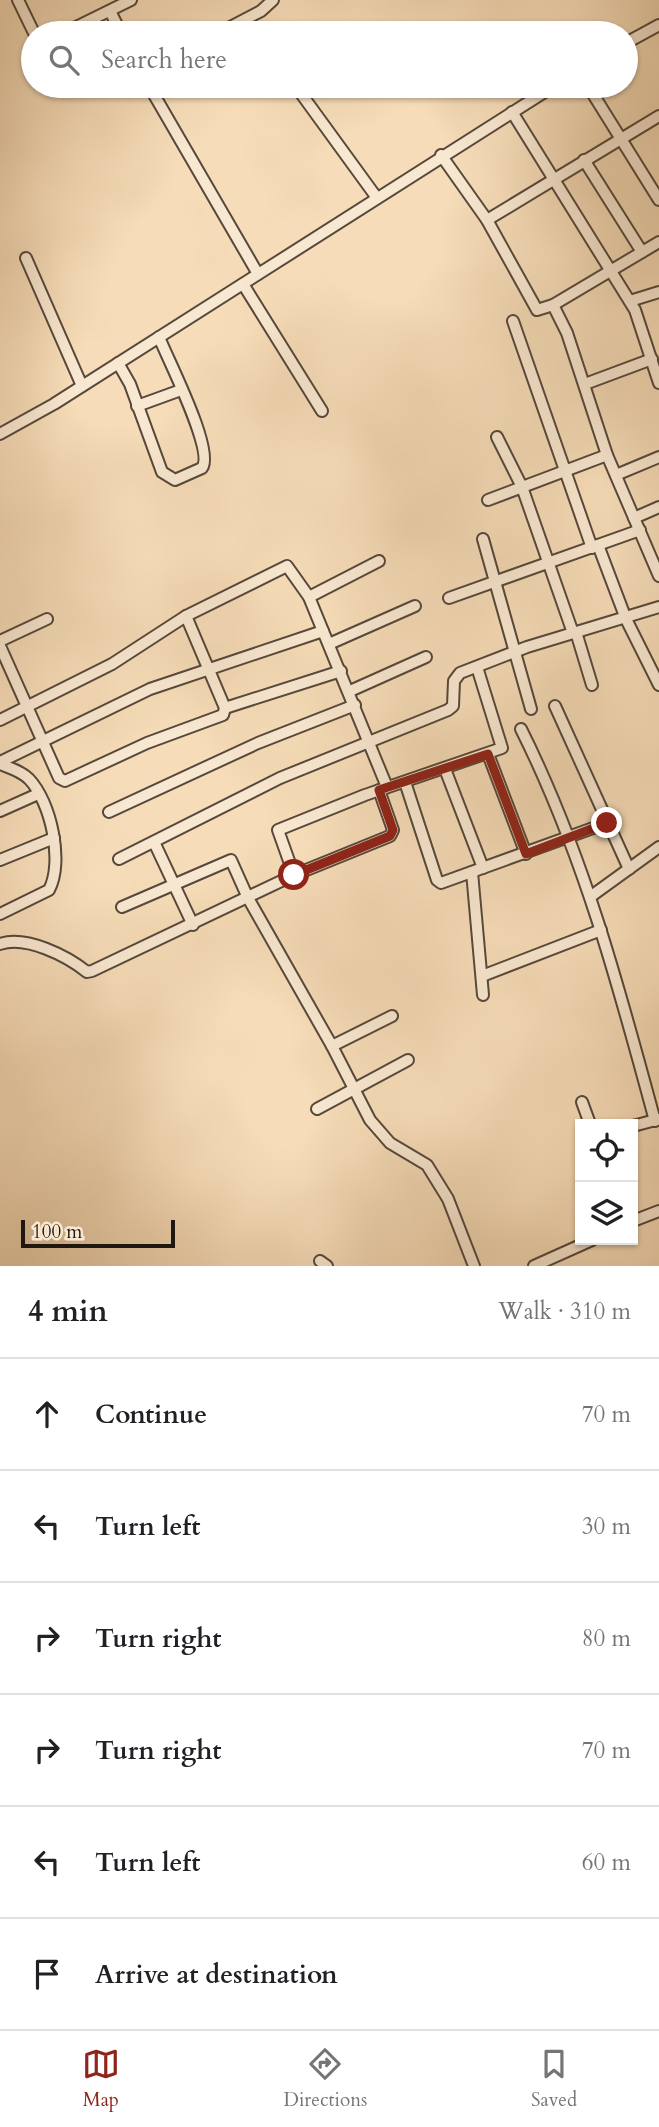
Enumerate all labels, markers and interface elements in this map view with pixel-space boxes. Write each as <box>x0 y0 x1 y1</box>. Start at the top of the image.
search box <box>21 21 638 98</box>
icon: search <box>45 41 83 79</box>
text: Search here <box>101 42 227 77</box>
route end <box>591 807 622 838</box>
route start <box>278 859 309 890</box>
map controls <box>575 1119 638 1245</box>
button: locate <box>575 1119 638 1182</box>
button: layers <box>575 1182 638 1245</box>
scale bar <box>21 1217 175 1249</box>
text: 100 m <box>32 1219 82 1245</box>
text: 4 min <box>28 1291 108 1332</box>
text: Walk · 310 m <box>498 1296 631 1327</box>
icon: ahead <box>28 1395 66 1433</box>
text: Continue <box>95 1397 207 1432</box>
text: 70 m <box>582 1399 631 1430</box>
icon: left <box>28 1507 66 1545</box>
text: Turn left <box>95 1509 200 1544</box>
text: 30 m <box>582 1511 631 1542</box>
icon: right <box>28 1619 66 1657</box>
text: Turn right <box>95 1621 222 1656</box>
text: 80 m <box>582 1623 631 1654</box>
icon: right <box>28 1731 66 1769</box>
text: Turn right <box>95 1733 222 1768</box>
text: 70 m <box>582 1735 631 1766</box>
icon: left <box>28 1843 66 1881</box>
text: Turn left <box>95 1845 200 1880</box>
text: 60 m <box>582 1847 631 1878</box>
icon: arrive <box>28 1955 66 1993</box>
text: Arrive at destination <box>95 1957 338 1992</box>
tab: Map <box>82 2045 120 2113</box>
tab: Directions <box>284 2045 367 2113</box>
tab: Saved <box>531 2045 577 2113</box>

